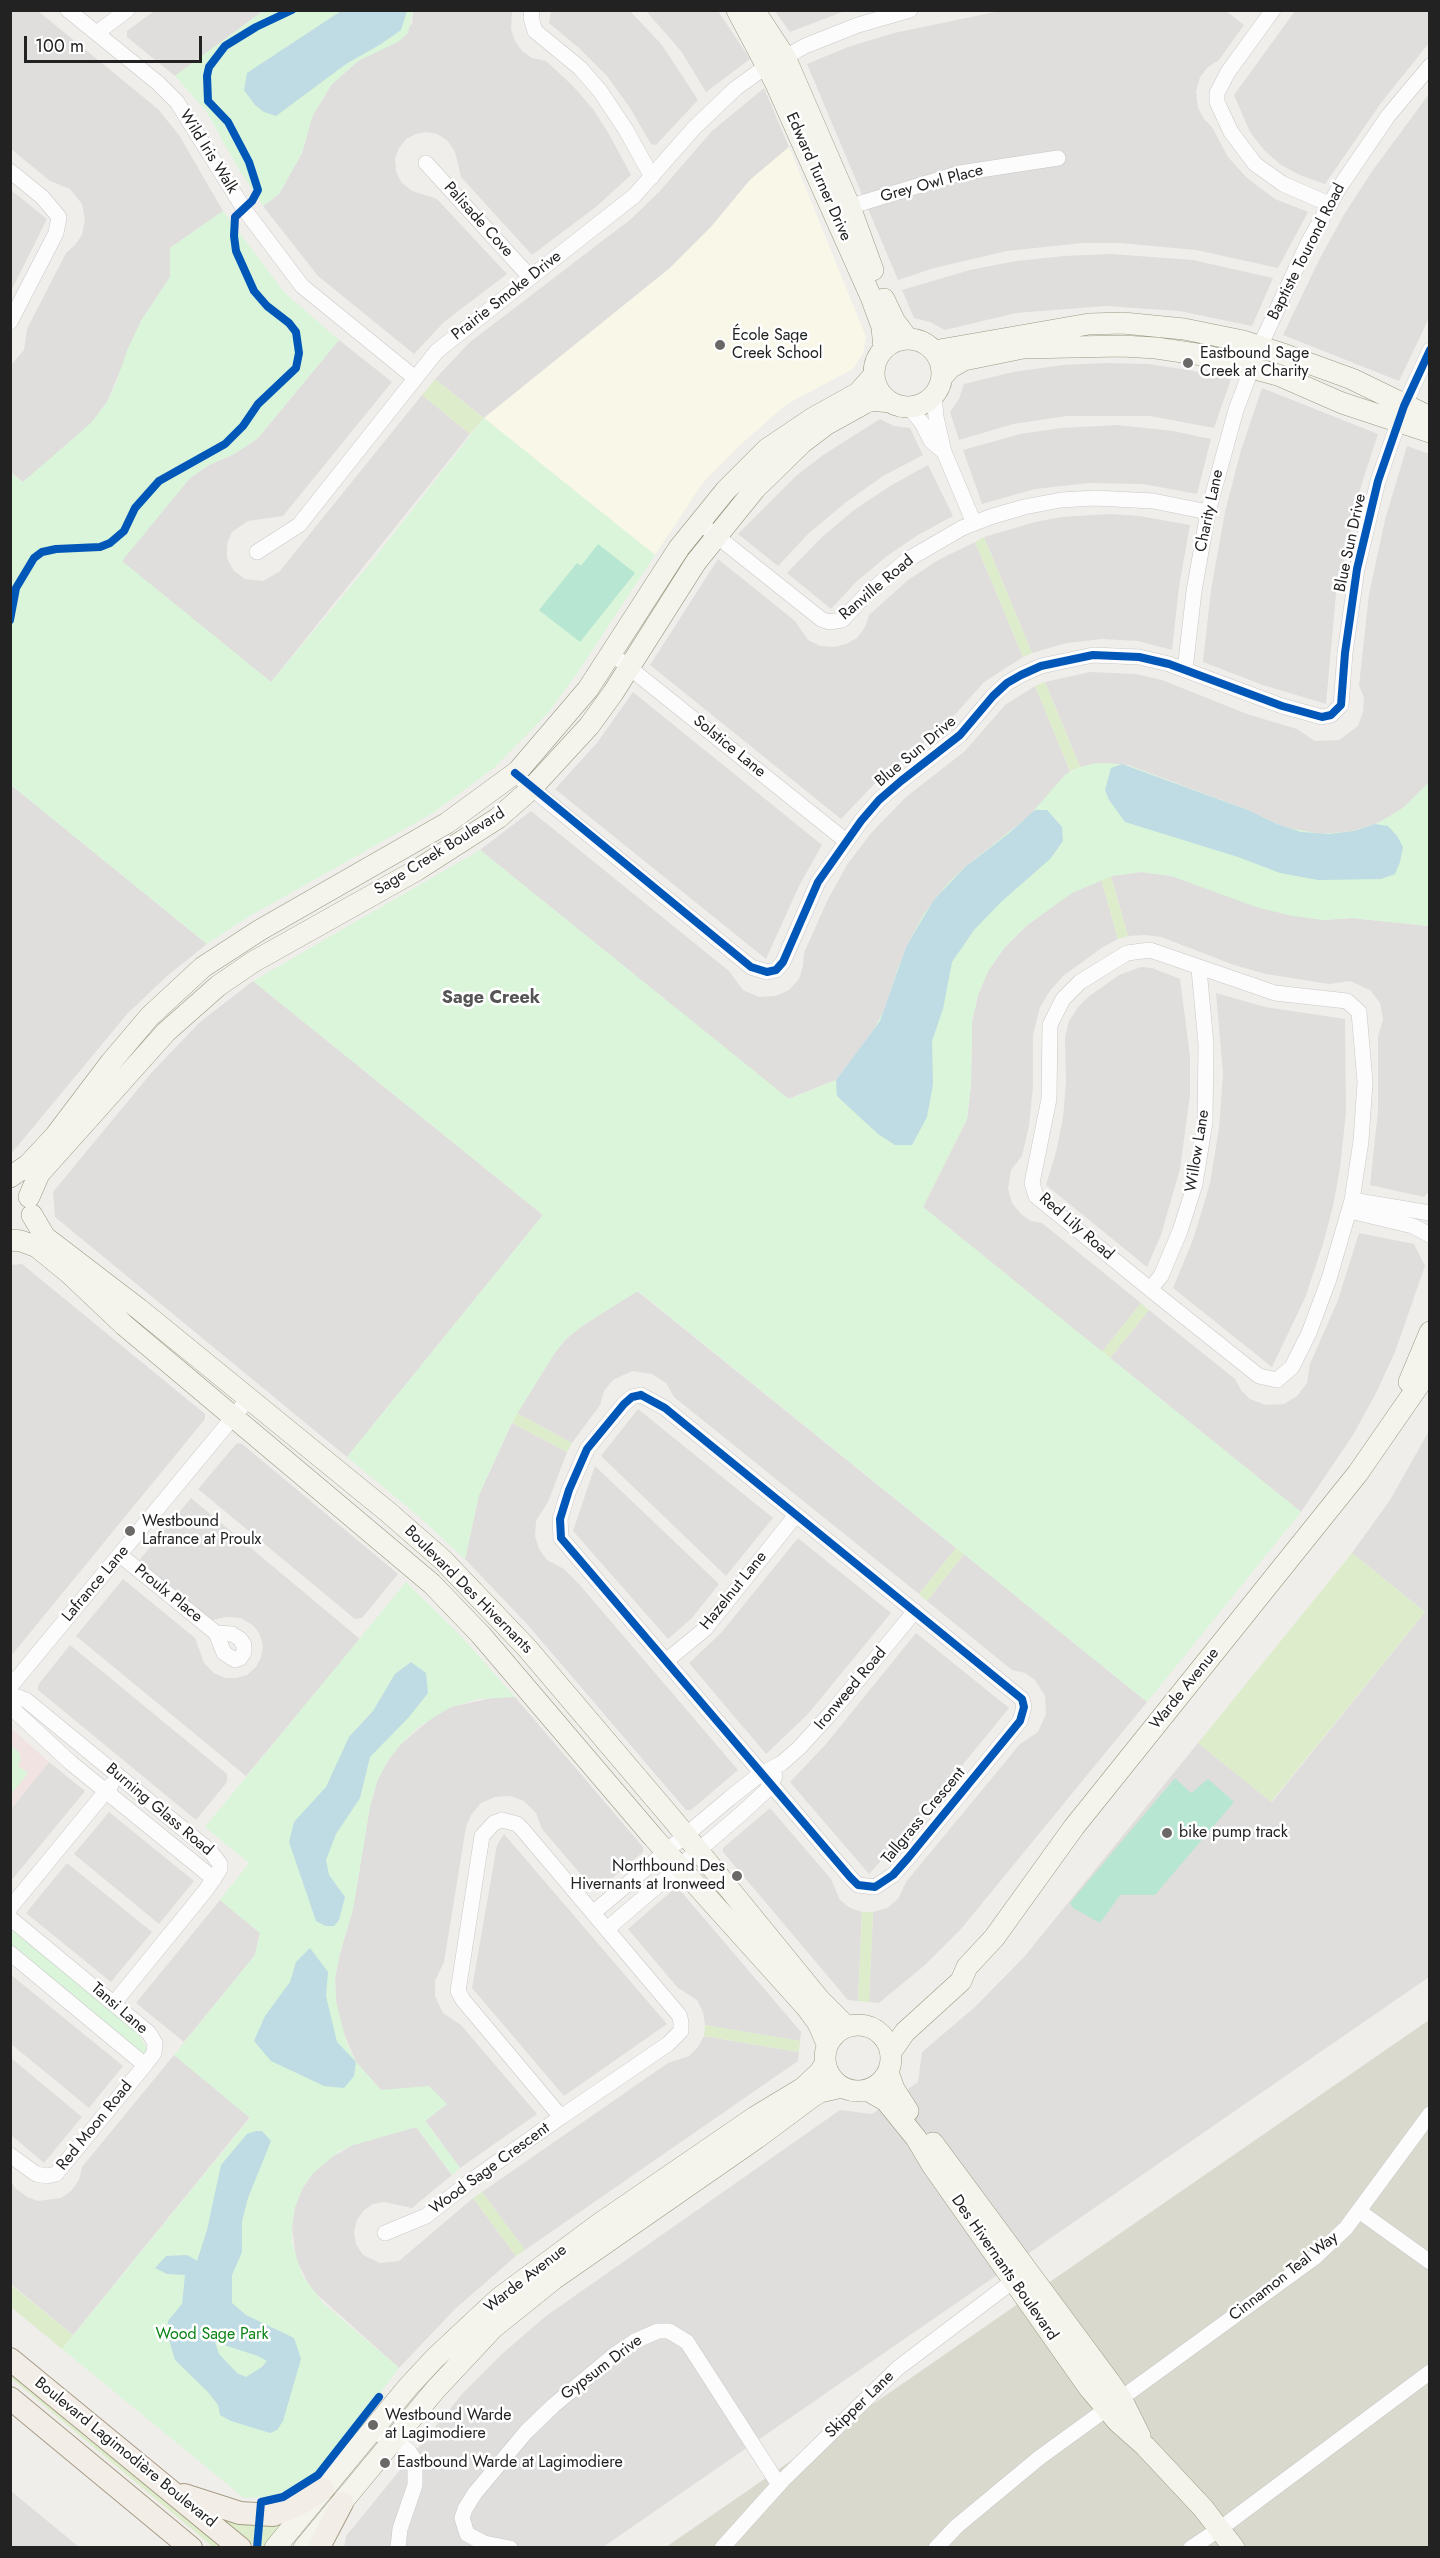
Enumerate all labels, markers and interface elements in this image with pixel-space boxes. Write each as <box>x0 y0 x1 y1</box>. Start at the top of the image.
scale bar <box>27 24 206 62</box>
text: 100 m <box>35 33 84 59</box>
street label: Wild Iris Walk <box>175 107 241 197</box>
street label: Edward Turner Drive <box>781 110 855 244</box>
street label: Grey Owl Place <box>878 161 986 207</box>
street label: Palisade Cove <box>439 178 517 262</box>
street label: Baptiste Tourond Road <box>1264 180 1350 324</box>
street label: Prairie Smoke Drive <box>448 247 566 345</box>
place label: École Sage Creek School <box>732 326 822 364</box>
marker: École Sage Creek School <box>713 338 727 352</box>
place label: Eastbound Sage Creek at Charity <box>1200 344 1309 382</box>
marker: Eastbound Sage Creek at Charity <box>1181 356 1195 370</box>
street label: Charity Lane <box>1192 468 1228 554</box>
street label: Blue Sun Drive <box>1331 492 1371 594</box>
street label: Ranville Road <box>836 551 918 625</box>
street label: Solstice Lane <box>689 712 769 782</box>
street label: Blue Sun Drive <box>872 713 960 791</box>
street label: Sage Creek Boulevard <box>371 804 509 900</box>
district label: Sage Creek <box>442 988 540 1010</box>
street label: Willow Lane <box>1182 1108 1214 1194</box>
street label: Red Lily Road <box>1035 1189 1117 1265</box>
place label: Westbound Lafrance at Proulx <box>142 1512 261 1550</box>
street label: Boulevard Des Hivernants <box>400 1522 536 1658</box>
marker: Westbound Lafrance at Proulx <box>123 1524 137 1538</box>
street label: Lafrance Lane <box>59 1542 133 1626</box>
street label: Hazelnut Lane <box>697 1548 771 1634</box>
street label: Proulx Place <box>130 1561 206 1627</box>
street label: Ironweed Road <box>811 1644 891 1734</box>
street label: Warde Avenue <box>1146 1644 1224 1734</box>
street label: Burning Glass Road <box>102 1760 216 1860</box>
street label: Tallgrass Crescent <box>878 1764 970 1868</box>
place label: bike pump track <box>1179 1823 1288 1843</box>
marker: bike pump track <box>1160 1826 1174 1840</box>
place label: Northbound Des Hivernants at Ironweed <box>570 1857 725 1895</box>
marker: Northbound Des Hivernants at Ironweed <box>730 1869 744 1883</box>
street label: Tansi Lane <box>87 1979 151 2039</box>
street label: Red Moon Road <box>53 2078 137 2174</box>
street label: Wood Sage Crescent <box>426 2119 554 2219</box>
street label: Des Hivernants Boulevard <box>946 2192 1062 2344</box>
street label: Cinnamon Teal Way <box>1226 2228 1342 2326</box>
street label: Warde Avenue <box>481 2241 571 2317</box>
park label: Wood Sage Park <box>155 2325 269 2345</box>
street label: Gypsum Drive <box>558 2331 646 2405</box>
street label: Skipper Lane <box>822 2367 898 2443</box>
street label: Boulevard Lagimodière Boulevard <box>30 2374 220 2532</box>
place label: Westbound Warde at Lagimodiere <box>385 2406 511 2444</box>
marker: Westbound Warde at Lagimodiere <box>366 2418 380 2432</box>
place label: Eastbound Warde at Lagimodiere <box>397 2453 623 2473</box>
marker: Eastbound Warde at Lagimodiere <box>378 2456 392 2470</box>

